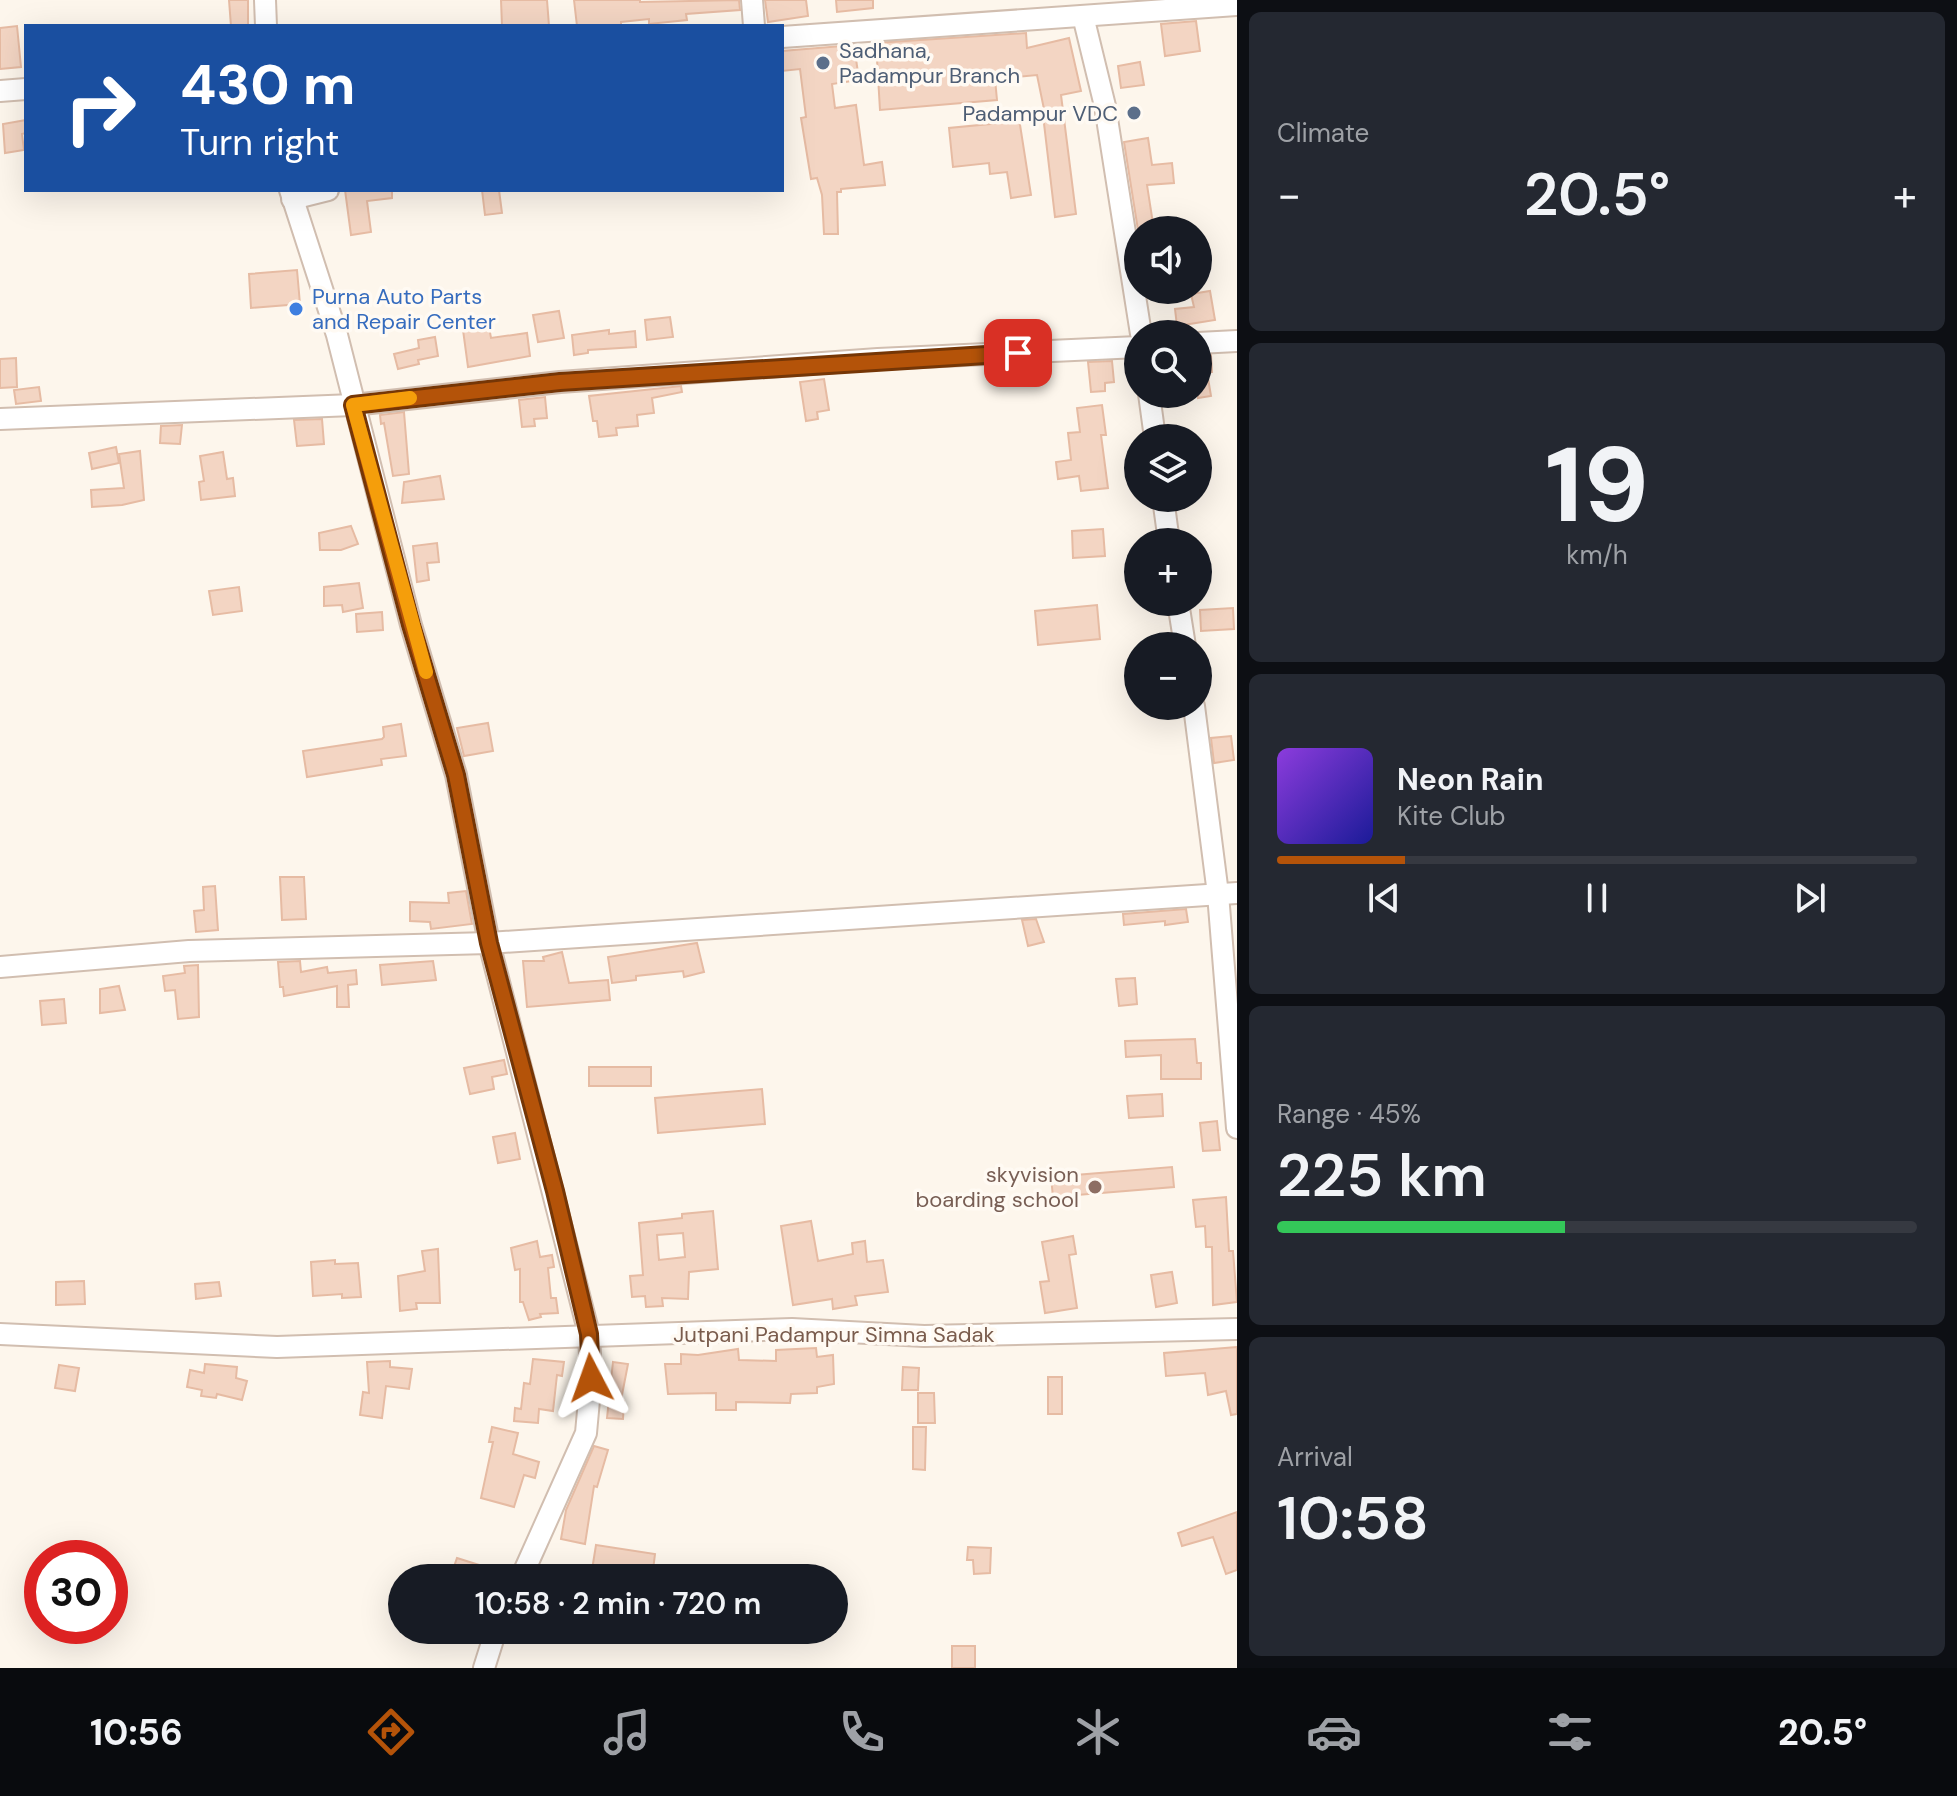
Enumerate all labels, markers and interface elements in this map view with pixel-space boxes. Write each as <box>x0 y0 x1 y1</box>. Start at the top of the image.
place label: Sadhana, Padampur Branch <box>839 36 1020 90</box>
text: 430 m <box>180 48 355 121</box>
marker: Sadhana, Padampur Branch <box>814 54 832 72</box>
icon: right <box>48 56 152 160</box>
place label: Padampur VDC <box>962 99 1118 128</box>
marker: Padampur VDC <box>1125 104 1143 122</box>
text: Climate <box>1277 116 1369 150</box>
text: Turn right <box>180 119 339 166</box>
text: 20.5° <box>1524 155 1670 234</box>
text: − <box>1277 166 1301 224</box>
text: + <box>1893 166 1917 224</box>
map controls <box>1124 216 1212 720</box>
button: sound <box>1124 216 1212 304</box>
place label: Purna Auto Parts and Repair Center <box>312 282 496 336</box>
marker: Purna Auto Parts and Repair Center <box>287 300 305 318</box>
pin <box>984 319 1052 387</box>
button: search <box>1124 320 1212 408</box>
icon: arrive <box>996 331 1040 375</box>
text: 19 <box>1545 418 1649 553</box>
button: layers <box>1124 424 1212 512</box>
button: + <box>1124 528 1212 616</box>
text: km/h <box>1566 538 1628 572</box>
button: − <box>1124 632 1212 720</box>
text: Neon Rain <box>1397 760 1543 799</box>
text: Kite Club <box>1397 799 1506 833</box>
icon: previous <box>1362 876 1406 920</box>
icon: pause <box>1575 876 1619 920</box>
icon: next <box>1788 876 1832 920</box>
text: Range · 45% <box>1277 1097 1421 1131</box>
text: 225 km <box>1277 1136 1487 1215</box>
place label: skyvision boarding school <box>915 1160 1079 1214</box>
marker: skyvision boarding school <box>1086 1178 1104 1196</box>
street label: Jutpani Padampur Simna Sadak <box>673 1320 995 1349</box>
position arrow <box>549 1336 633 1420</box>
text: Arrival <box>1277 1440 1353 1474</box>
text: 10:58 <box>1277 1479 1429 1558</box>
speed limit sign: 30 <box>24 1540 128 1644</box>
text: 10:58 · 2 min · 720 m <box>475 1584 761 1623</box>
icon: directions <box>363 1704 419 1760</box>
icon: music <box>599 1704 655 1760</box>
icon: phone <box>834 1704 890 1760</box>
icon: climate <box>1070 1704 1126 1760</box>
icon: car <box>1306 1704 1362 1760</box>
icon: filters <box>1542 1704 1598 1760</box>
text: 10:56 <box>90 1709 183 1756</box>
text: 20.5° <box>1778 1709 1867 1756</box>

